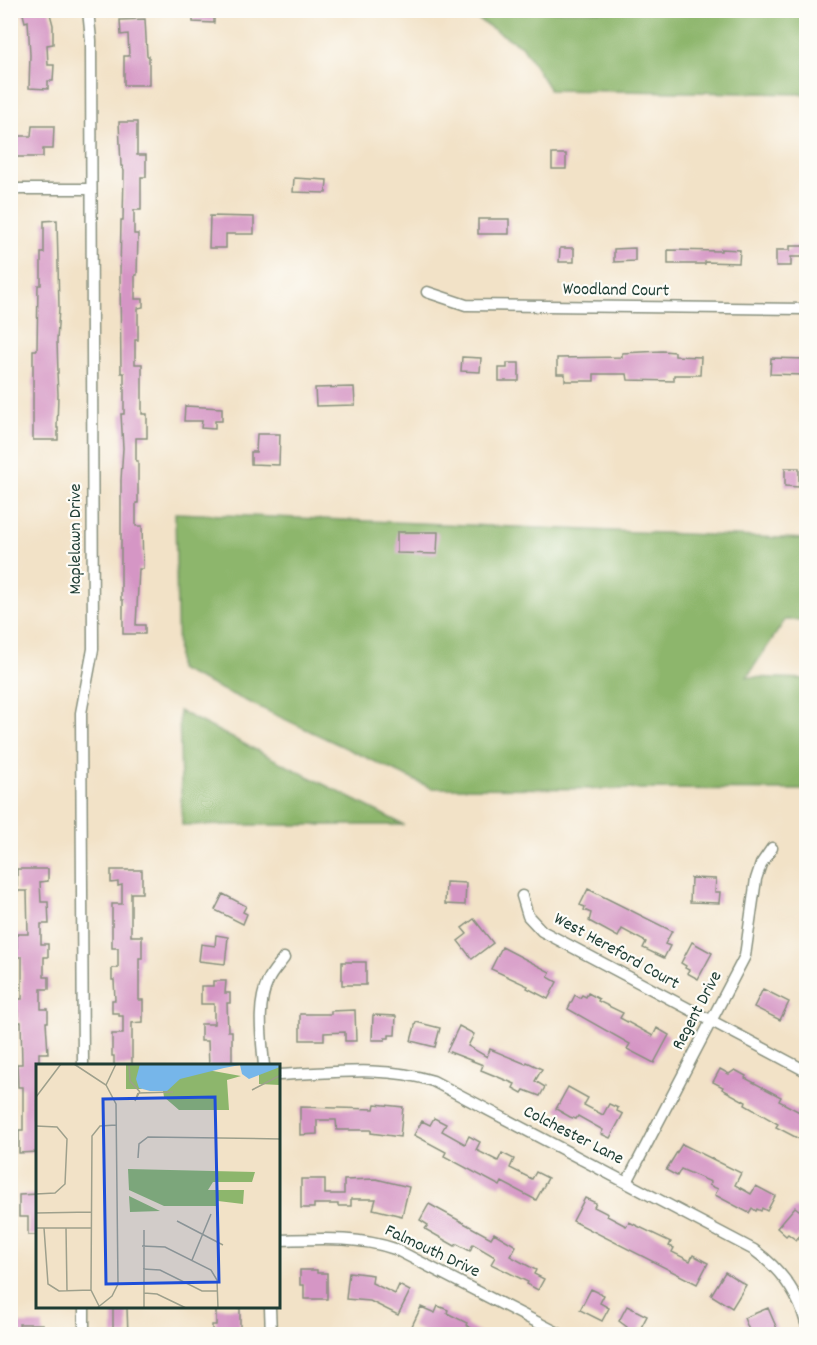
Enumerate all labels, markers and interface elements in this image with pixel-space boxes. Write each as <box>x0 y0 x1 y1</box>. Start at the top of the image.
street label: Woodland Court <box>563 278 670 304</box>
street label: Maplelawn Drive <box>64 483 89 594</box>
street label: West Hereford Court <box>549 907 684 997</box>
street label: Regent Drive <box>667 967 729 1055</box>
inset map <box>36 1064 280 1309</box>
street label: Colchester Lane <box>519 1100 628 1172</box>
street label: Falmouth Drive <box>380 1219 484 1285</box>

